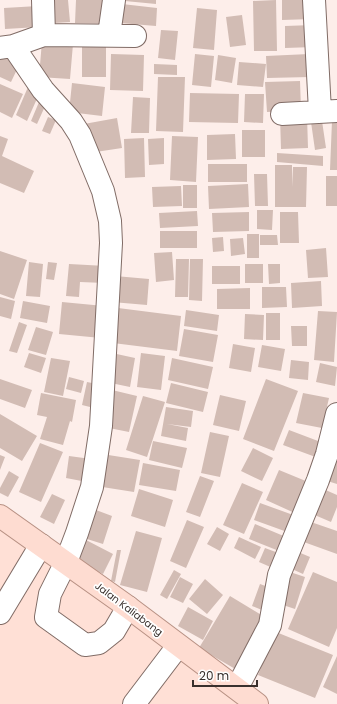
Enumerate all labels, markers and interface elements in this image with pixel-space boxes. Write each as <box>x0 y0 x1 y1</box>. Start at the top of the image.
street label: Jalan Kaliabang <box>92 578 166 640</box>
scale bar <box>193 662 257 688</box>
text: 20 m <box>199 667 229 684</box>

